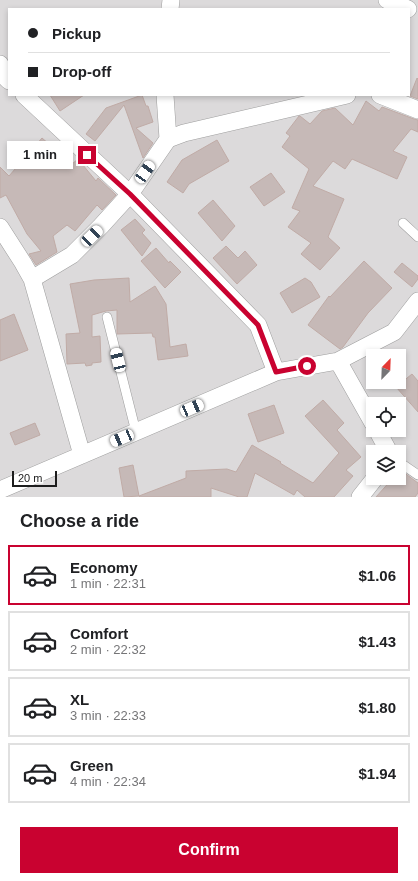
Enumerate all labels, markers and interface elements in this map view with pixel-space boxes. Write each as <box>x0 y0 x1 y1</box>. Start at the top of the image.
text: Pickup <box>52 25 101 42</box>
text: Drop-off <box>52 63 111 80</box>
callout: 1 min <box>7 141 73 169</box>
route end <box>78 146 96 164</box>
text: 1 min <box>23 147 57 162</box>
car <box>133 159 157 185</box>
car <box>79 223 105 249</box>
car <box>109 347 127 373</box>
north arrow <box>366 349 406 389</box>
map controls <box>366 349 406 485</box>
route start <box>298 357 316 375</box>
button: locate <box>366 397 406 437</box>
car <box>179 398 205 418</box>
car <box>109 428 135 448</box>
button: layers <box>366 445 406 485</box>
scale bar <box>12 469 57 488</box>
text: 20 m <box>18 472 42 484</box>
text: Choose a ride <box>20 511 139 531</box>
icon: car <box>22 557 58 593</box>
text: Economy <box>70 559 138 576</box>
text: $1.06 <box>358 567 396 584</box>
text: 1 min · 22:31 <box>70 576 146 591</box>
icon: car <box>22 623 58 659</box>
text: Comfort <box>70 625 128 642</box>
text: $1.43 <box>358 633 396 650</box>
text: 2 min · 22:32 <box>70 642 146 657</box>
icon: car <box>22 689 58 725</box>
text: XL <box>70 691 89 708</box>
text: $1.80 <box>358 699 396 716</box>
text: 3 min · 22:33 <box>70 708 146 723</box>
icon: car <box>22 755 58 791</box>
text: Green <box>70 757 113 774</box>
text: $1.94 <box>358 765 396 782</box>
text: 4 min · 22:34 <box>70 774 146 789</box>
button: Confirm <box>20 827 398 873</box>

